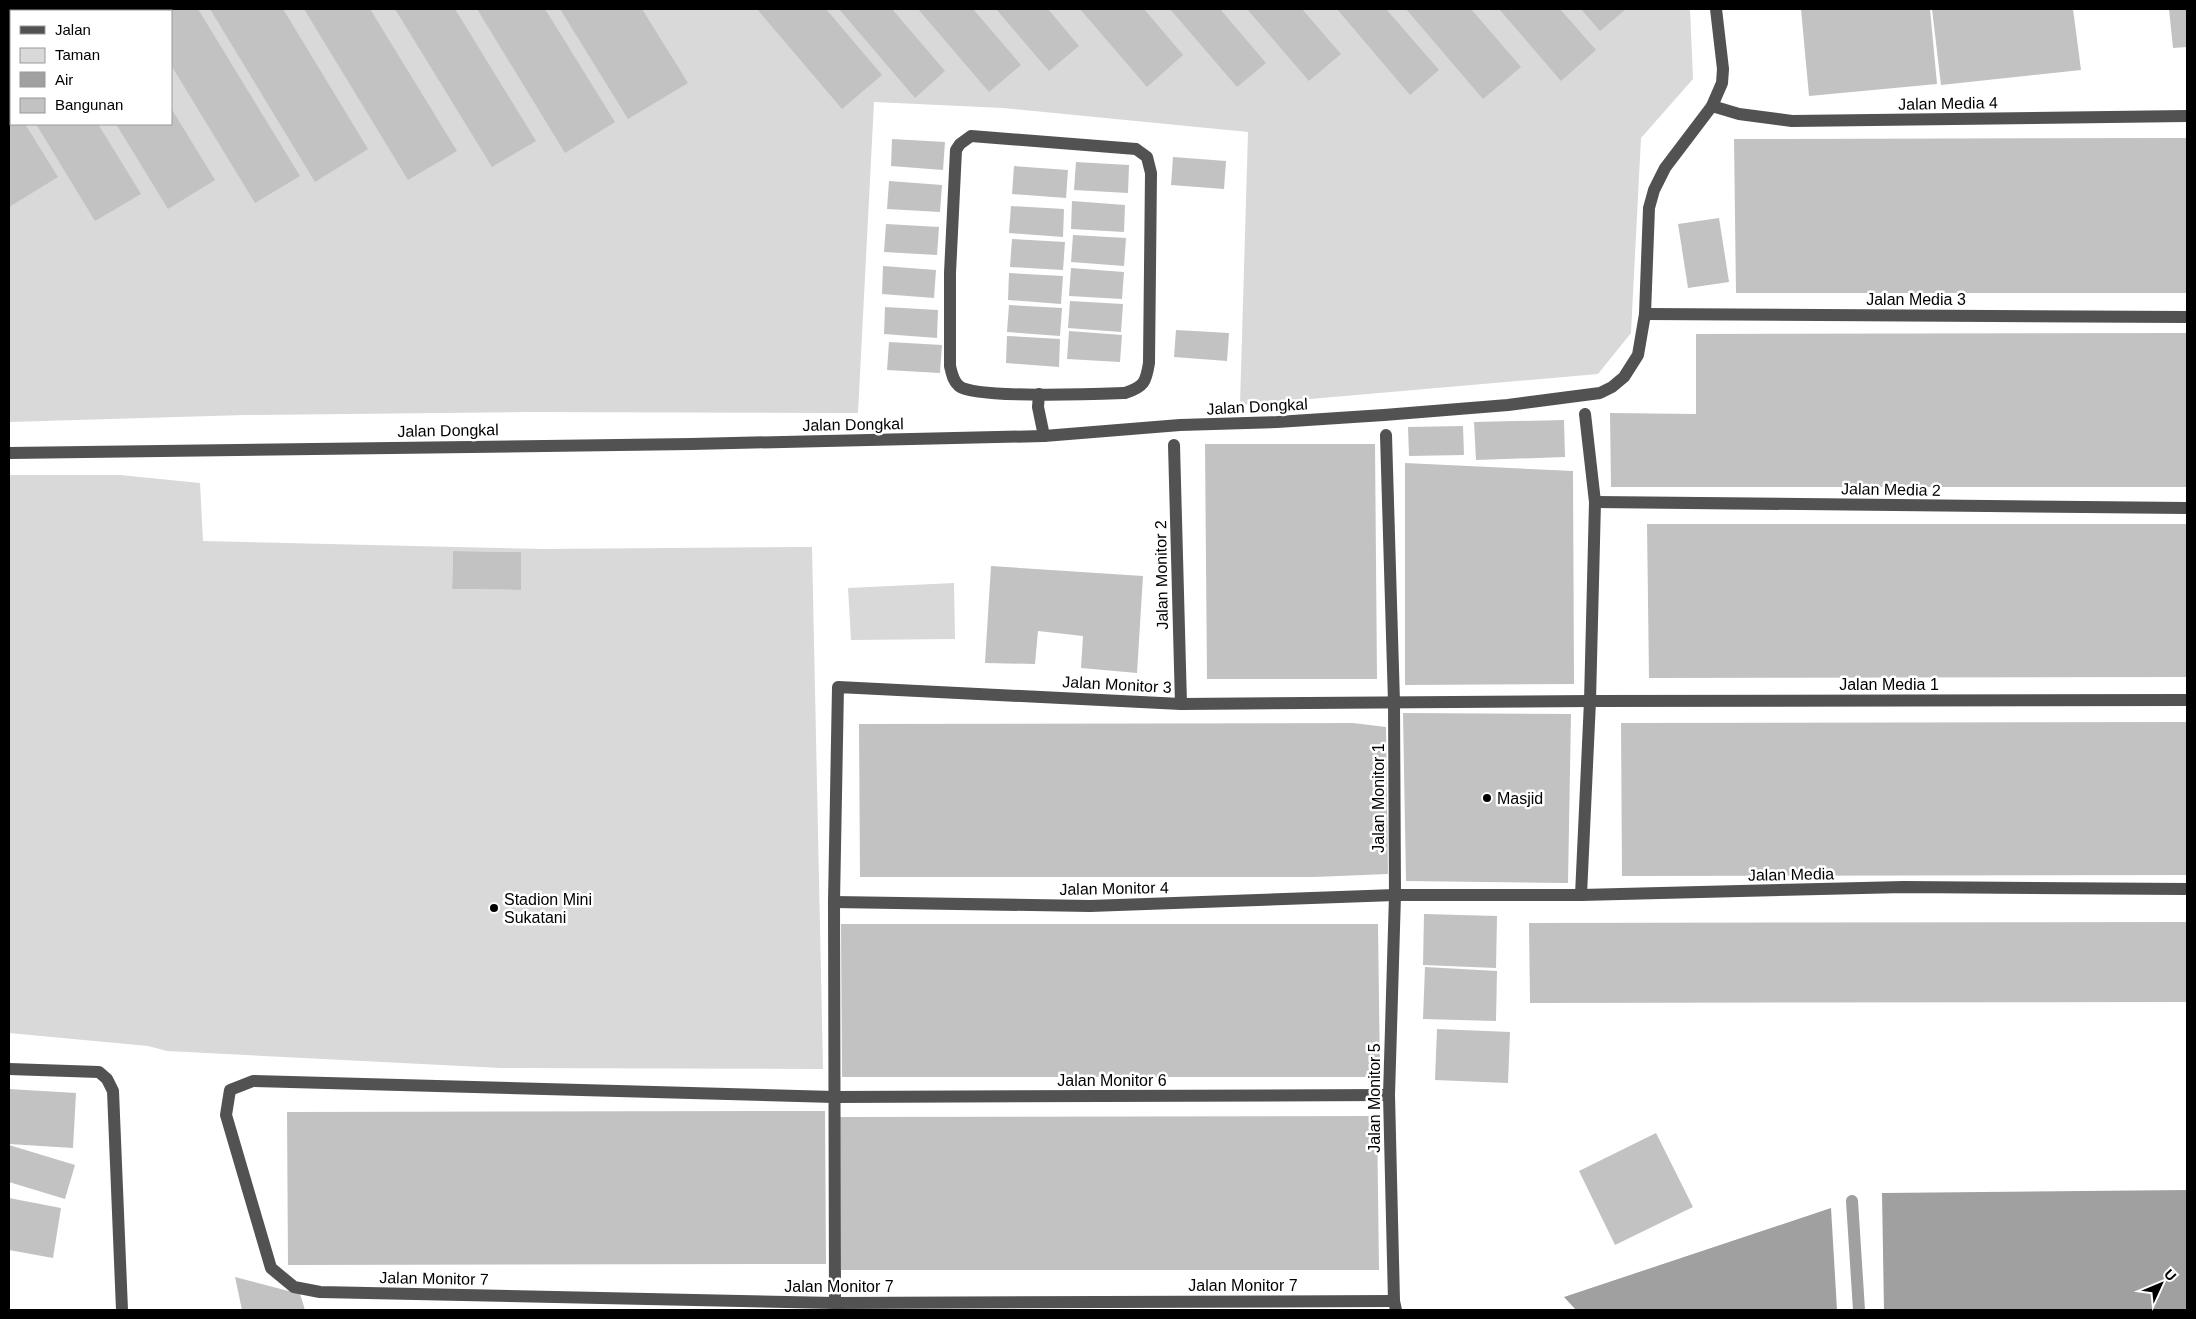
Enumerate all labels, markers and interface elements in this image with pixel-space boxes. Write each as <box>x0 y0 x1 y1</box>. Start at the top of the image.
legend <box>10 10 172 125</box>
text: Jalan <box>55 21 91 38</box>
text: Taman <box>55 46 100 63</box>
text: Air <box>55 71 73 88</box>
street label: Jalan Media 4 <box>1898 94 1998 113</box>
text: Bangunan <box>55 96 123 113</box>
street label: Jalan Media 3 <box>1866 291 1966 308</box>
street label: Jalan Dongkal <box>1206 395 1308 418</box>
street label: Jalan Dongkal <box>802 415 904 434</box>
street label: Jalan Dongkal <box>397 421 499 440</box>
street label: Jalan Media 2 <box>1841 480 1941 499</box>
street label: Jalan Monitor 2 <box>1152 520 1171 630</box>
street label: Jalan Monitor 3 <box>1062 673 1172 696</box>
street label: Jalan Media 1 <box>1839 676 1939 693</box>
street label: Jalan Monitor 1 <box>1370 743 1387 853</box>
place label: Masjid <box>1497 790 1543 807</box>
marker: Masjid <box>1481 792 1493 804</box>
street label: Jalan Media <box>1748 865 1834 884</box>
street label: Jalan Monitor 4 <box>1059 879 1169 898</box>
place label: Stadion Mini Sukatani <box>504 891 592 926</box>
marker: Stadion Mini Sukatani <box>488 902 500 914</box>
street label: Jalan Monitor 5 <box>1366 1043 1383 1153</box>
street label: Jalan Monitor 6 <box>1057 1072 1167 1089</box>
north arrow <box>2136 1259 2186 1309</box>
text: U <box>2161 1266 2180 1284</box>
street label: Jalan Monitor 7 <box>379 1269 489 1288</box>
street label: Jalan Monitor 7 <box>1188 1277 1298 1294</box>
street label: Jalan Monitor 7 <box>784 1278 894 1295</box>

